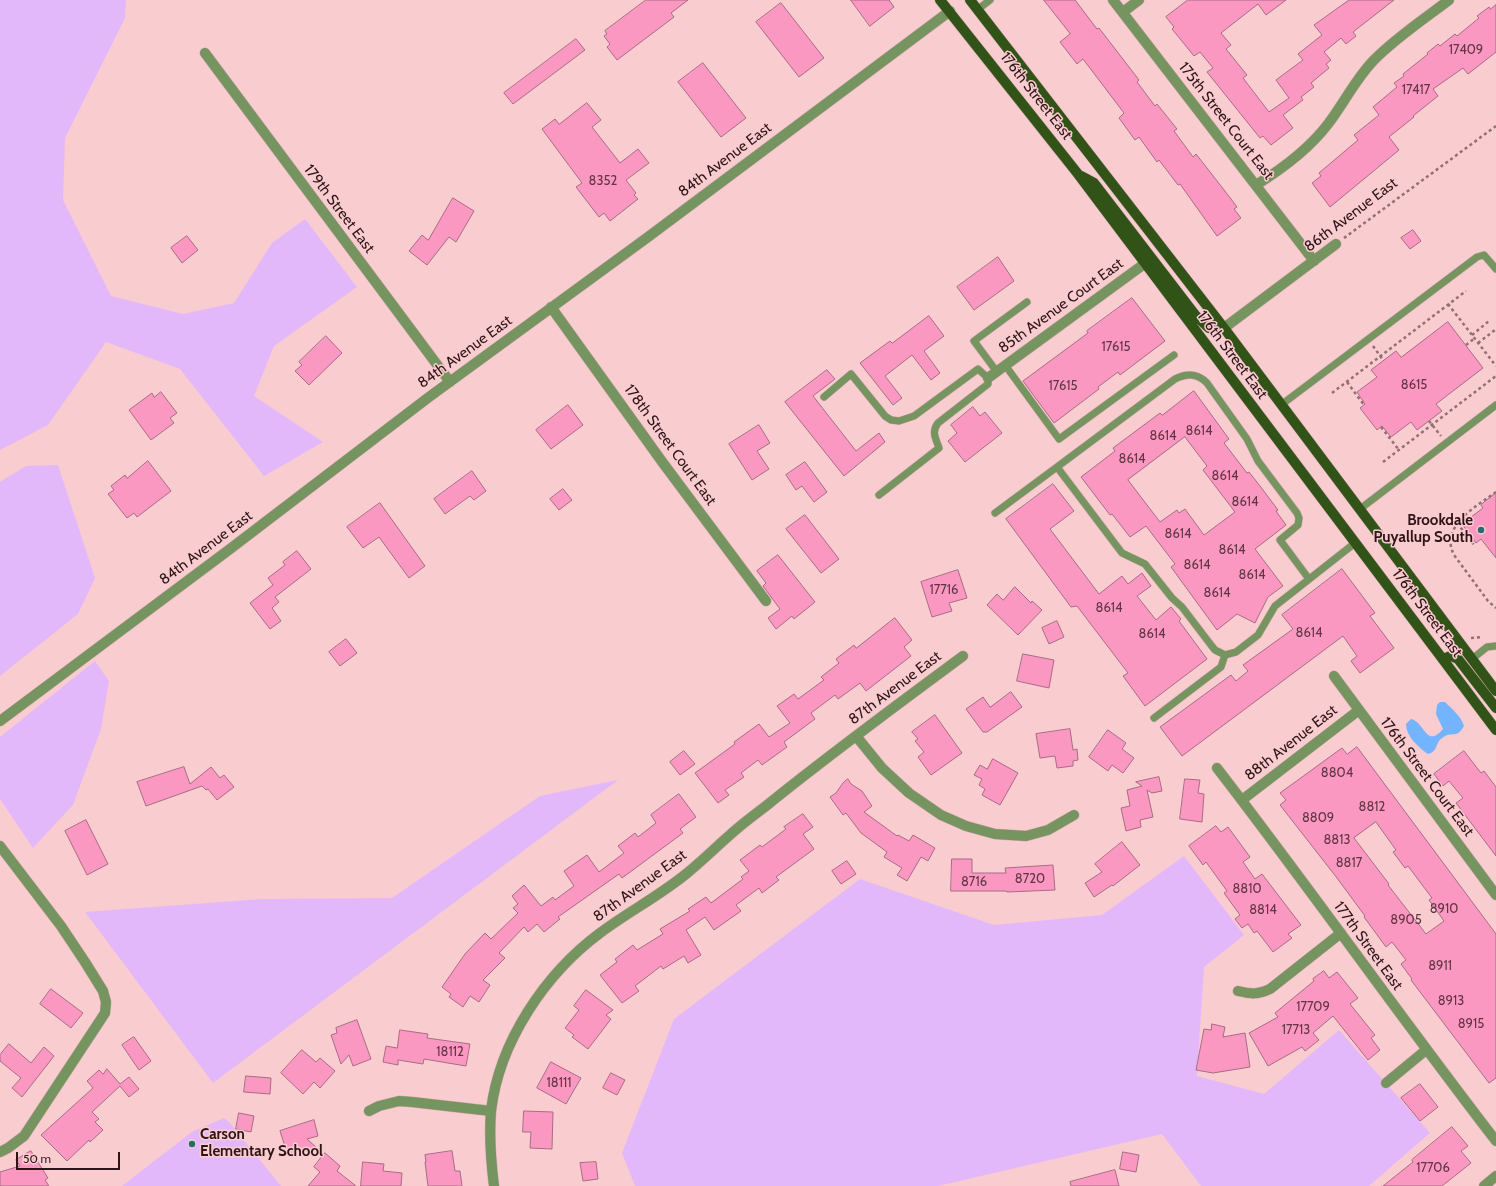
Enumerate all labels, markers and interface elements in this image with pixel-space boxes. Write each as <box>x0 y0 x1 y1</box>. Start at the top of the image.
house number: 17409 <box>1449 42 1483 58</box>
street label: 176th Street East <box>996 49 1076 143</box>
street label: 175th Street Court East <box>1175 59 1277 183</box>
house number: 17417 <box>1402 82 1430 98</box>
street label: 84th Avenue East <box>675 119 775 201</box>
street label: 179th Street East <box>300 161 378 257</box>
house number: 8352 <box>589 173 617 189</box>
street label: 86th Avenue East <box>1301 174 1401 256</box>
street label: 85th Avenue Court East <box>995 255 1127 357</box>
street label: 176th Street East <box>1193 307 1271 403</box>
street label: 84th Avenue East <box>414 312 516 392</box>
house number: 17615 <box>1101 339 1131 355</box>
house number: 8615 <box>1401 377 1427 393</box>
house number: 17615 <box>1048 378 1078 394</box>
street label: 178th Street Court East <box>620 381 720 509</box>
house number: 8614 <box>1186 423 1212 439</box>
house number: 8614 <box>1150 428 1176 444</box>
house number: 8614 <box>1119 451 1145 467</box>
house number: 8614 <box>1212 468 1238 484</box>
house number: 8614 <box>1232 494 1258 510</box>
street label: 84th Avenue East <box>156 507 256 589</box>
place label: Brookdale Puyallup South <box>1373 512 1473 547</box>
marker: Brookdale Puyallup South <box>1476 525 1486 535</box>
house number: 8614 <box>1165 526 1191 542</box>
house number: 8614 <box>1219 542 1245 558</box>
house number: 8614 <box>1184 557 1210 573</box>
street label: 176th Street East <box>1388 565 1466 661</box>
house number: 8614 <box>1239 567 1265 583</box>
house number: 17716 <box>930 582 958 598</box>
house number: 8614 <box>1204 585 1230 601</box>
house number: 8614 <box>1096 600 1122 616</box>
house number: 8614 <box>1296 625 1322 641</box>
house number: 8614 <box>1139 626 1165 642</box>
street label: 87th Avenue East <box>845 647 945 729</box>
street label: 88th Avenue East <box>1241 701 1341 785</box>
street label: 176th Street Court East <box>1376 714 1478 840</box>
house number: 8804 <box>1321 765 1353 781</box>
house number: 8812 <box>1359 799 1385 815</box>
house number: 8809 <box>1302 810 1334 826</box>
house number: 8813 <box>1323 832 1351 848</box>
street label: 87th Avenue East <box>590 846 690 926</box>
house number: 8817 <box>1336 855 1362 871</box>
house number: 8720 <box>1015 871 1045 887</box>
house number: 8716 <box>961 874 987 890</box>
house number: 8810 <box>1232 881 1262 897</box>
street label: 177th Street East <box>1330 898 1406 994</box>
house number: 8910 <box>1430 901 1458 917</box>
house number: 8814 <box>1249 902 1277 918</box>
house number: 8905 <box>1390 912 1422 928</box>
house number: 8911 <box>1428 958 1452 974</box>
house number: 8913 <box>1438 993 1464 1009</box>
house number: 17709 <box>1296 999 1330 1015</box>
house number: 8915 <box>1458 1016 1484 1032</box>
house number: 17713 <box>1282 1022 1310 1038</box>
house number: 18112 <box>436 1044 464 1060</box>
house number: 18111 <box>547 1075 571 1091</box>
place label: Carson Elementary School <box>200 1126 323 1161</box>
marker: Carson Elementary School <box>187 1139 197 1149</box>
scale bar <box>18 1144 122 1170</box>
text: 50 m <box>23 1151 51 1166</box>
house number: 17706 <box>1416 1160 1450 1176</box>

